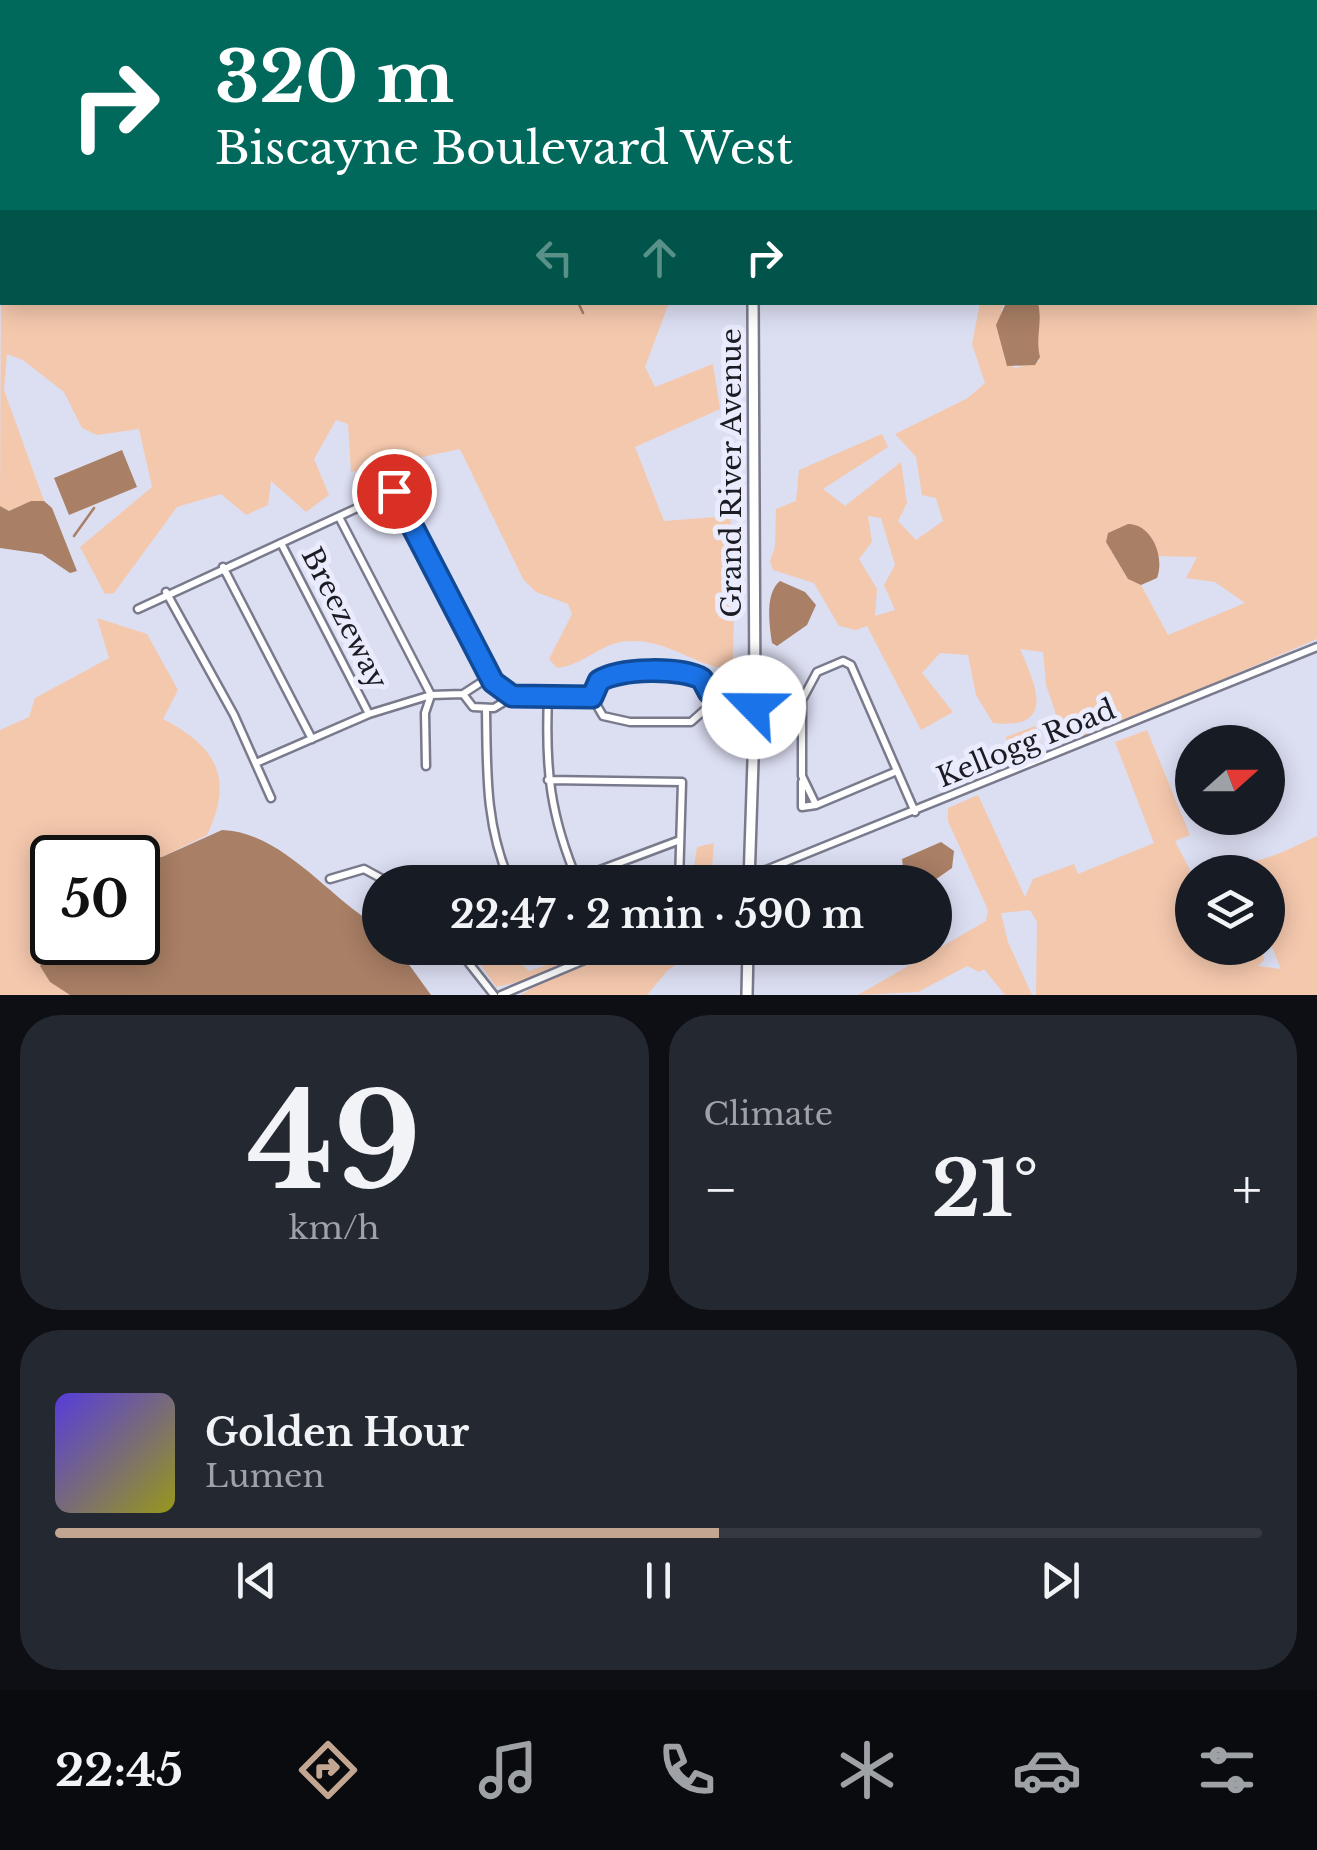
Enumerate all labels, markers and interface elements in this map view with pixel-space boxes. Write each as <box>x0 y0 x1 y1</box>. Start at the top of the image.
text: 320 m <box>215 34 454 121</box>
icon: right <box>50 40 180 170</box>
text: Biscayne Boulevard West <box>215 120 793 176</box>
icon: left <box>527 230 582 285</box>
icon: ahead <box>632 230 687 285</box>
icon: right <box>737 230 792 285</box>
street label: Grand River Avenue <box>714 328 749 618</box>
pin <box>352 449 437 534</box>
icon: arrive <box>367 464 422 519</box>
street label: Breezeway <box>294 542 395 695</box>
position arrow <box>702 655 806 759</box>
street label: Kellogg Road <box>932 692 1121 795</box>
north arrow <box>1175 725 1285 835</box>
map controls <box>1175 725 1285 965</box>
speed limit sign: 50 <box>30 835 160 965</box>
button: layers <box>1175 855 1285 965</box>
text: 22:47 · 2 min · 590 m <box>450 891 864 938</box>
text: 49 <box>247 1062 421 1223</box>
text: Climate <box>704 1094 833 1134</box>
text: 21° <box>932 1143 1038 1236</box>
text: − <box>704 1156 738 1224</box>
text: + <box>1232 1156 1262 1224</box>
text: km/h <box>289 1208 380 1248</box>
text: Golden Hour <box>205 1409 469 1456</box>
text: Lumen <box>205 1456 324 1496</box>
icon: previous <box>229 1553 284 1608</box>
icon: pause <box>631 1553 686 1608</box>
icon: next <box>1033 1553 1088 1608</box>
icon: directions <box>293 1735 363 1805</box>
icon: music <box>473 1735 543 1805</box>
icon: phone <box>652 1735 722 1805</box>
icon: climate <box>832 1735 902 1805</box>
icon: car <box>1012 1735 1082 1805</box>
icon: filters <box>1192 1735 1262 1805</box>
text: 22:45 <box>55 1742 183 1798</box>

